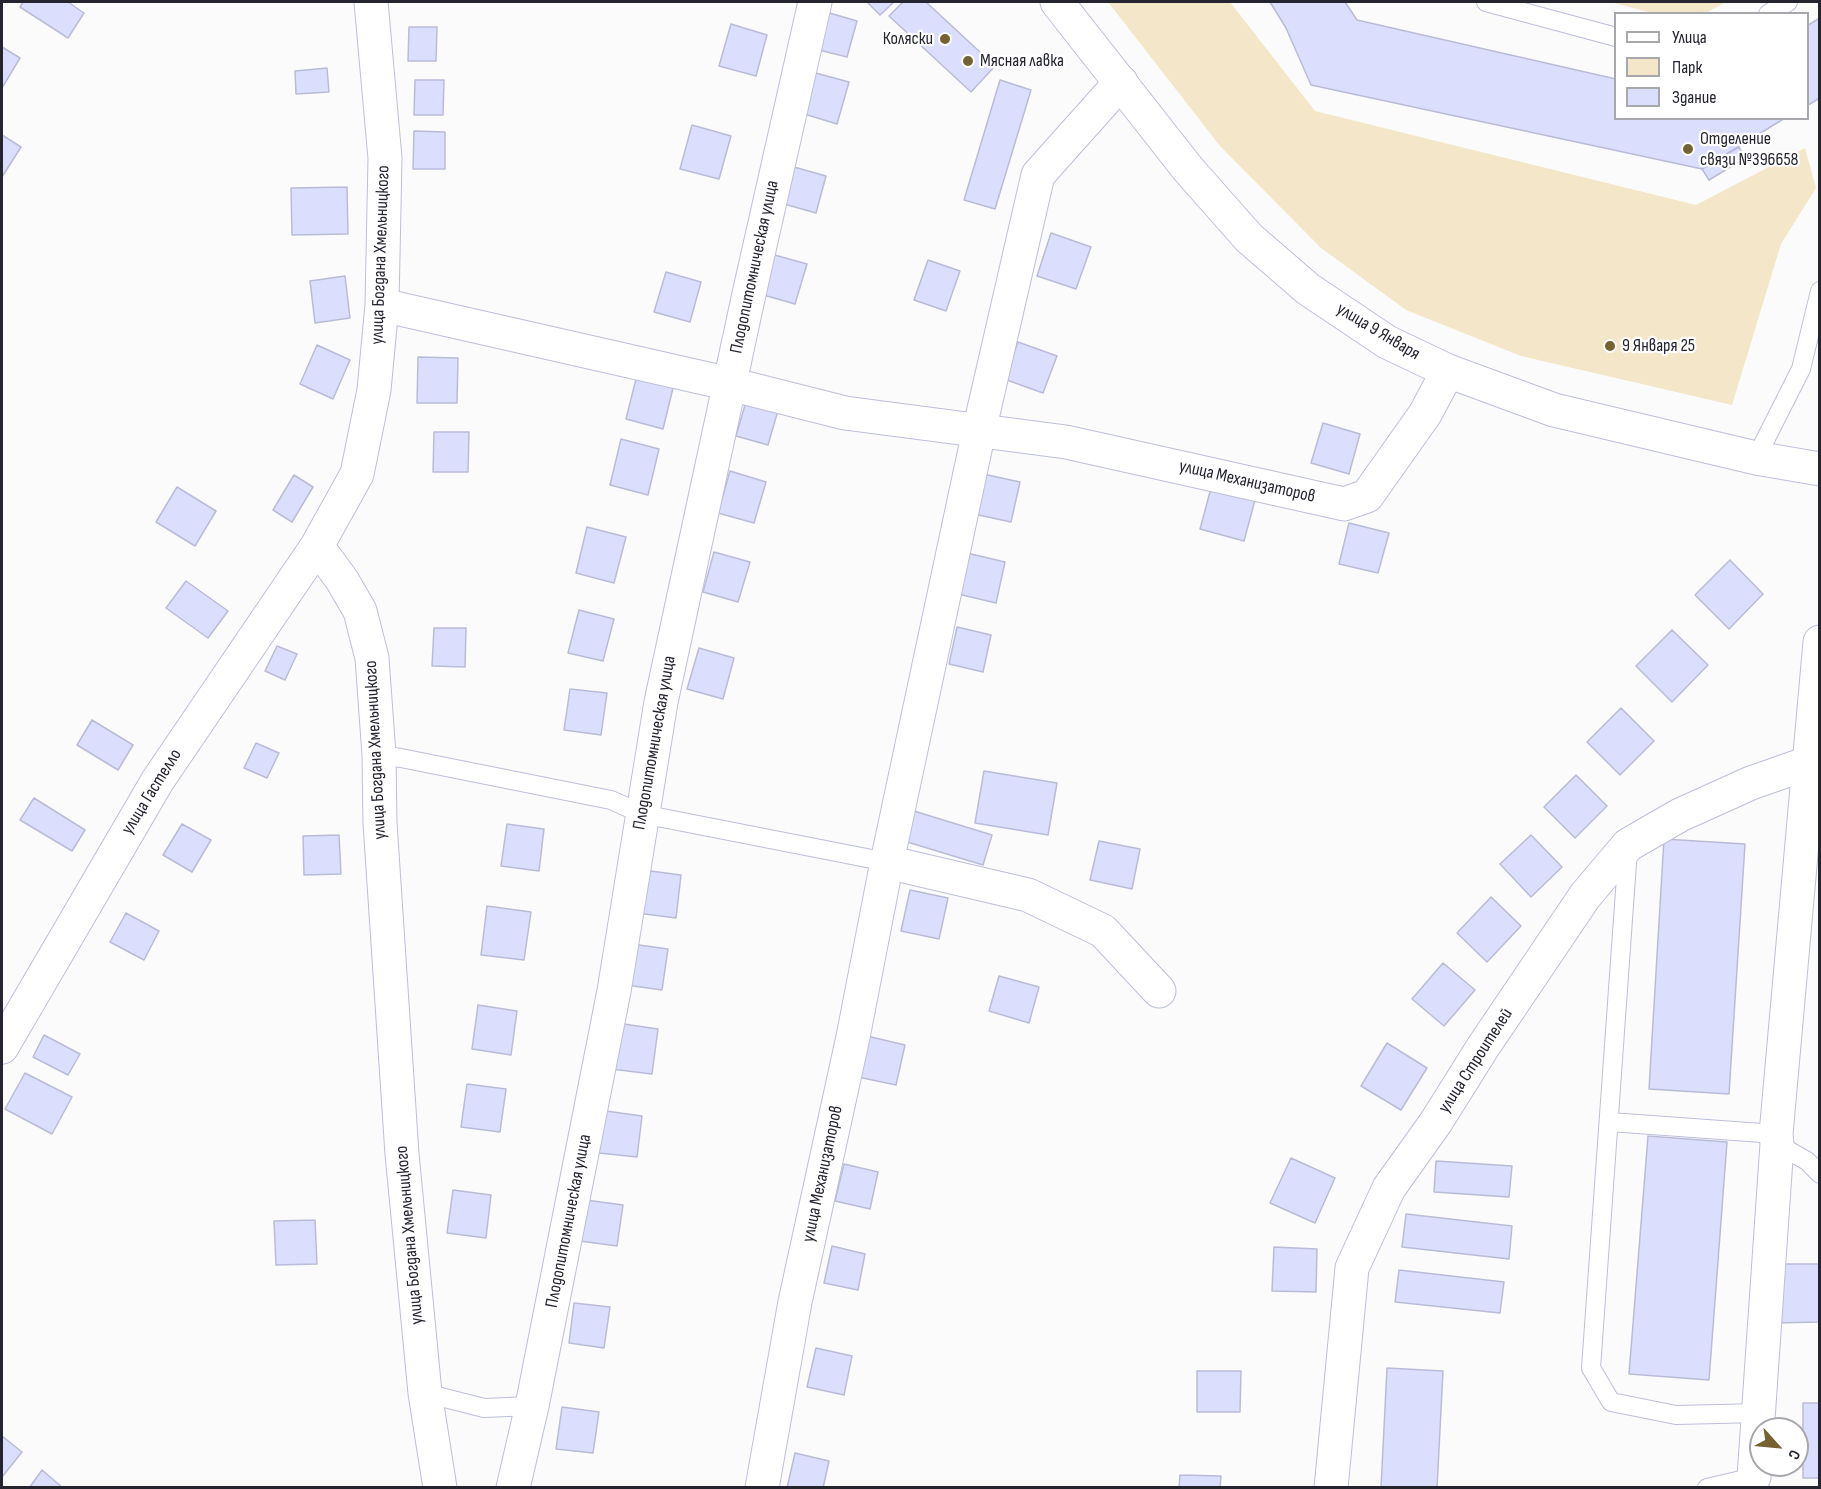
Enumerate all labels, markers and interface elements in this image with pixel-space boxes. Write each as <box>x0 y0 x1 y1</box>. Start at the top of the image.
legend <box>1614 12 1809 120</box>
text: Улица <box>1672 27 1707 48</box>
place label: Коляски <box>883 28 933 50</box>
marker: Коляски <box>938 32 952 46</box>
place label: Мясная лавка <box>980 50 1064 72</box>
marker: Мясная лавка <box>961 54 975 68</box>
text: Парк <box>1672 57 1702 78</box>
text: Здание <box>1672 87 1717 108</box>
place label: Отделение связи №396658 <box>1700 128 1798 170</box>
marker: Отделение связи №396658 <box>1681 142 1695 156</box>
street label: улица Богдана Хмельницкого <box>367 165 395 345</box>
street label: Плодопитомническая улица <box>726 179 784 355</box>
street label: улица 9 Января <box>1332 299 1424 365</box>
place label: 9 Января 25 <box>1622 335 1695 357</box>
marker: 9 Января 25 <box>1603 339 1617 353</box>
street label: улица Механизаторов <box>1177 456 1317 508</box>
street label: Плодопитомническая улица <box>629 654 681 832</box>
street label: улица Богдана Хмельницкого <box>361 660 391 840</box>
street label: улица Гастелло <box>117 745 187 839</box>
street label: улица Строителей <box>1434 1005 1518 1117</box>
street label: улица Механизаторов <box>798 1104 848 1244</box>
street label: Плодопитомническая улица <box>542 1132 596 1310</box>
street label: улица Богдана Хмельницкого <box>391 1145 429 1325</box>
north arrow <box>1749 1417 1809 1477</box>
text: С <box>1783 1447 1804 1462</box>

